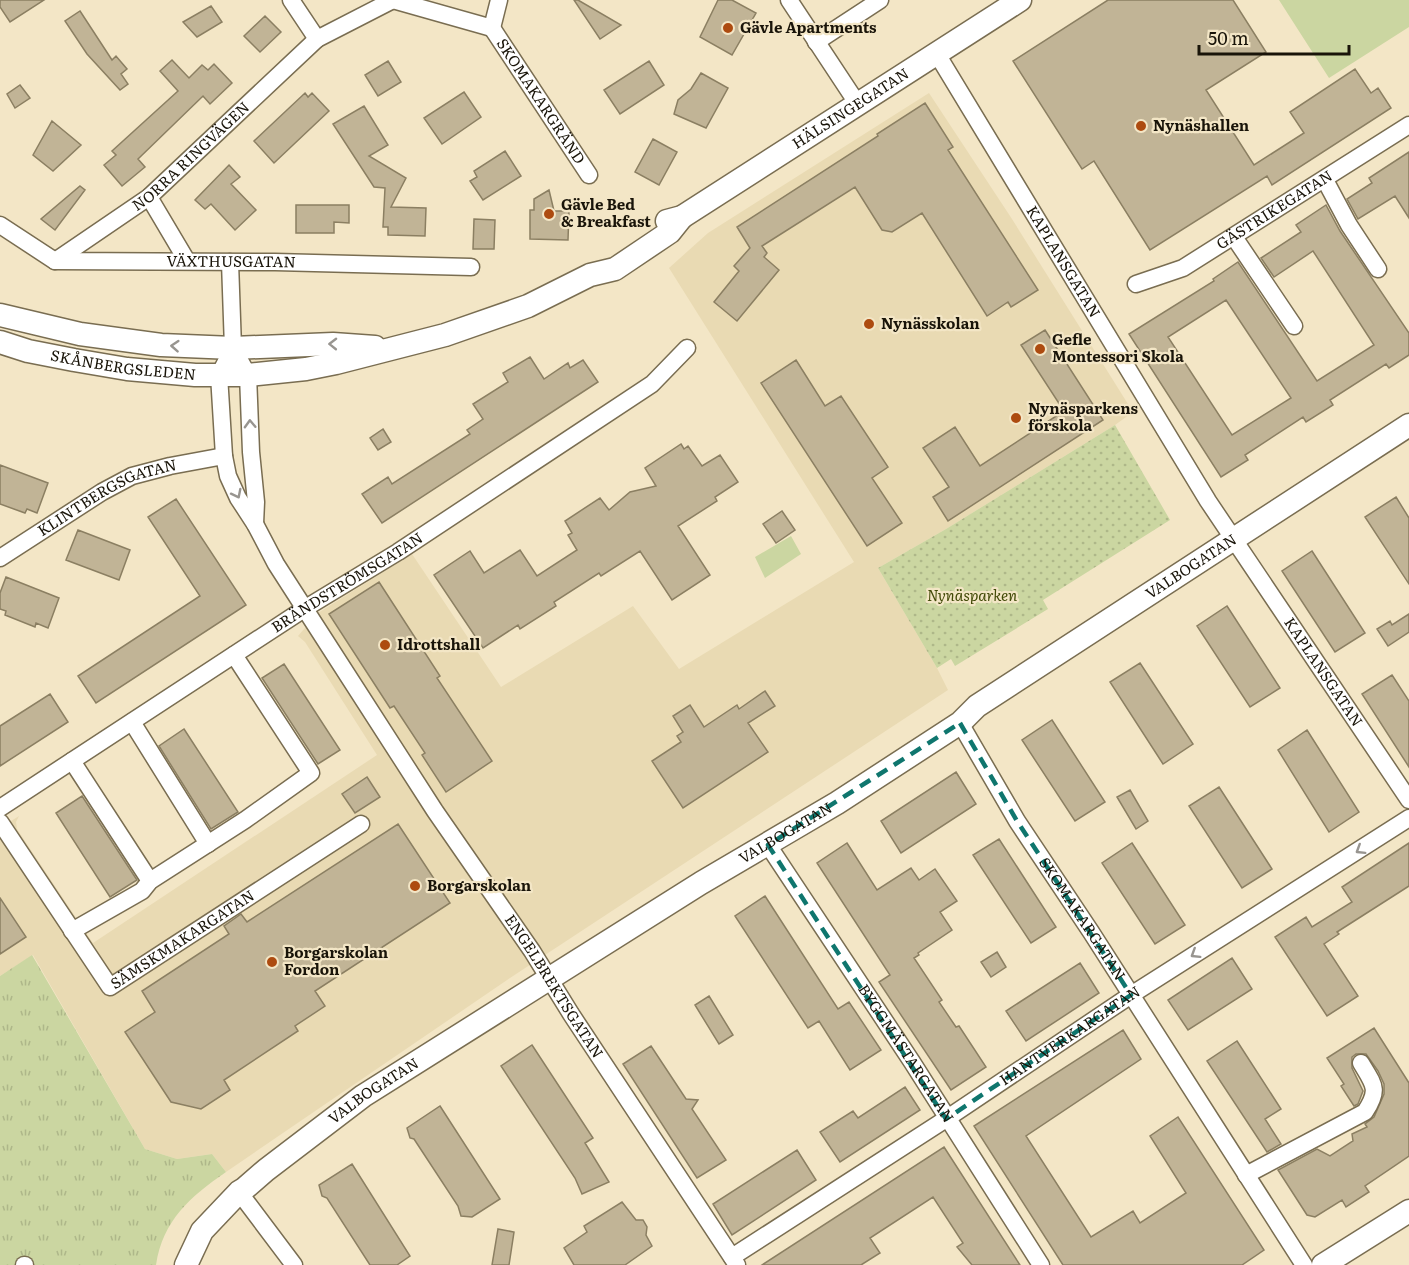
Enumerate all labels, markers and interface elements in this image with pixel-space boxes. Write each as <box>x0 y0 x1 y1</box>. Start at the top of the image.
place label: Gävle Apartments <box>740 15 877 38</box>
scale bar <box>1199 18 1349 56</box>
marker: Gävle Apartments <box>721 21 735 35</box>
text: 50 m <box>1208 24 1249 51</box>
street label: SKOMAKARGRÄND <box>492 33 592 168</box>
street label: HÄLSINGEGATAN <box>787 61 913 154</box>
street label: NORRA RINGVÄGEN <box>127 95 254 216</box>
place label: Nynäshallen <box>1153 113 1250 136</box>
marker: Nynäshallen <box>1134 119 1148 133</box>
street label: GÄSTRIKEGATAN <box>1211 163 1336 254</box>
place label: Gävle Bed & Breakfast <box>561 192 651 232</box>
street label: KAPLANSGATAN <box>1021 201 1107 321</box>
marker: Gävle Bed & Breakfast <box>542 207 556 221</box>
street label: VÄXTHUSGATAN <box>167 249 296 273</box>
place label: Nynässkolan <box>881 311 980 334</box>
marker: Nynässkolan <box>862 317 876 331</box>
place label: Gefle Montessori Skola <box>1052 327 1184 367</box>
one-way arrow <box>329 338 338 351</box>
one-way arrow <box>170 340 179 353</box>
marker: Gefle Montessori Skola <box>1033 342 1047 356</box>
street label: SKÅNBERGSLEDEN <box>49 343 197 385</box>
place label: Nynäsparkens förskola <box>1028 396 1139 436</box>
marker: Nynäsparkens förskola <box>1009 411 1023 425</box>
one-way arrow <box>243 419 256 428</box>
street label: KLINTBERGSGATAN <box>32 452 178 541</box>
one-way arrow <box>230 488 241 498</box>
street label: BRÄNDSTRÖMSGATAN <box>266 526 427 638</box>
street label: VALBOGATAN <box>1140 527 1241 604</box>
park label: Nynäsparken <box>927 583 1017 606</box>
street label: KAPLANSGATAN <box>1279 612 1369 731</box>
place label: Idrottshall <box>397 632 481 655</box>
marker: Idrottshall <box>378 638 392 652</box>
street label: VALBOGATAN <box>734 795 836 868</box>
one-way arrow <box>1356 842 1366 854</box>
street label: SKOMAKARGATAN <box>1034 852 1132 985</box>
place label: Borgarskolan <box>427 873 532 896</box>
marker: Borgarskolan <box>408 879 422 893</box>
street label: SÄMSKMAKARGATAN <box>105 883 259 994</box>
street label: ENGELBREKTSGATAN <box>500 909 610 1062</box>
place label: Borgarskolan Fordon <box>284 940 389 980</box>
one-way arrow <box>1191 947 1201 959</box>
marker: Borgarskolan Fordon <box>265 955 279 969</box>
street label: BYGGMÄSTARGATAN <box>853 979 961 1127</box>
street label: HANTVERKARGATAN <box>994 979 1144 1090</box>
street label: VALBOGATAN <box>323 1051 423 1129</box>

